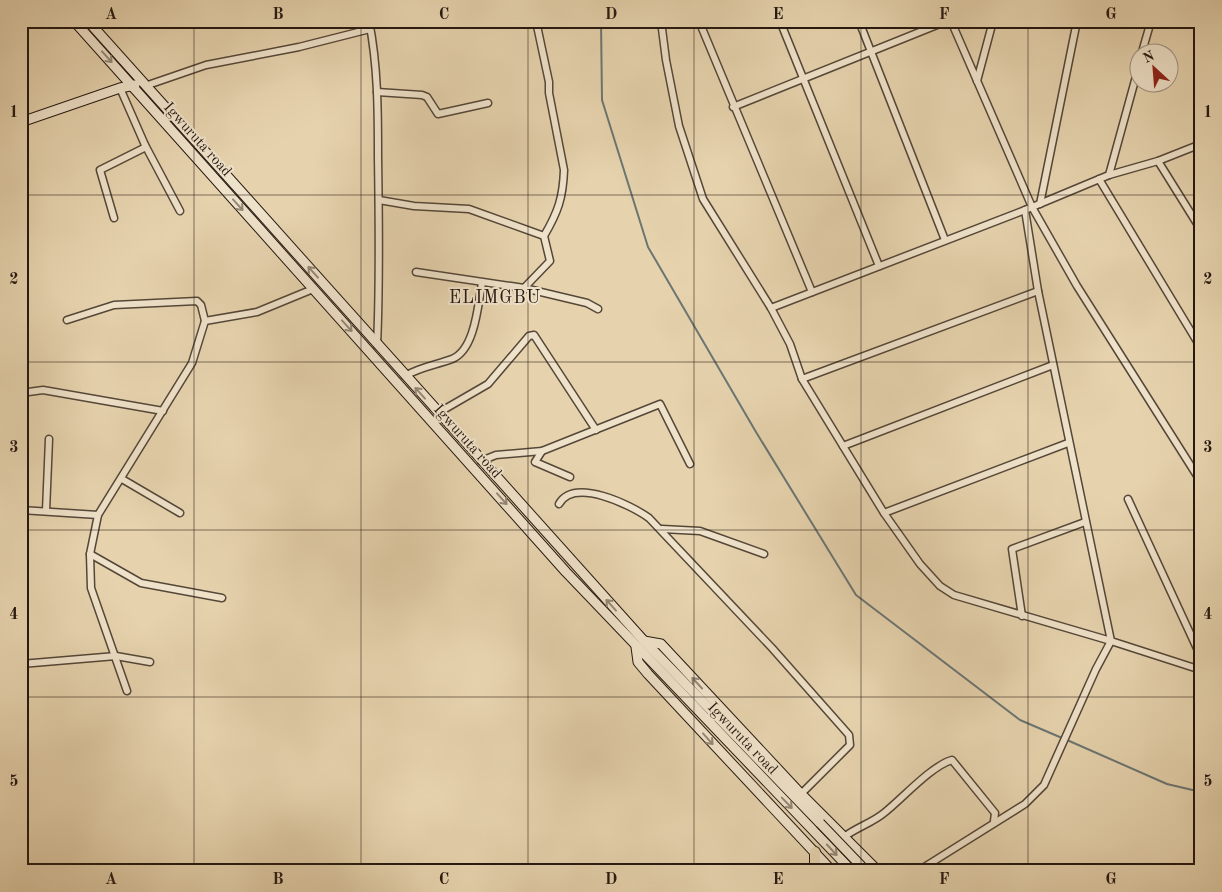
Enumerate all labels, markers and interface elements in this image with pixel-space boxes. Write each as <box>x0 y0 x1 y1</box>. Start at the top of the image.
text: A <box>105 7 117 23</box>
text: B <box>272 7 284 23</box>
text: C <box>439 7 449 23</box>
text: D <box>605 7 617 23</box>
text: E <box>772 7 784 23</box>
text: F <box>939 7 950 23</box>
text: G <box>1105 7 1117 23</box>
north arrow <box>1130 42 1180 92</box>
text: N <box>1141 48 1157 66</box>
one-way arrow <box>101 51 113 64</box>
street label: Igwuruta road <box>160 100 234 180</box>
text: 1 <box>9 105 19 121</box>
text: 1 <box>1203 105 1213 121</box>
one-way arrow <box>232 198 244 211</box>
one-way arrow <box>307 265 319 278</box>
text: 2 <box>9 272 19 288</box>
text: 2 <box>1203 272 1213 288</box>
district label: ELIMGBU <box>449 289 541 307</box>
one-way arrow <box>341 319 352 332</box>
one-way arrow <box>415 387 426 400</box>
street label: Igwuruta road <box>430 402 504 482</box>
text: 3 <box>9 440 19 456</box>
text: 3 <box>1203 440 1213 456</box>
one-way arrow <box>496 492 508 505</box>
one-way arrow <box>605 599 617 612</box>
text: 4 <box>9 607 19 623</box>
text: 4 <box>1203 607 1213 623</box>
one-way arrow <box>691 677 703 689</box>
street label: Igwuruta road <box>704 700 780 778</box>
one-way arrow <box>702 732 714 745</box>
text: 5 <box>9 774 19 790</box>
text: 5 <box>1203 774 1213 790</box>
one-way arrow <box>781 797 793 810</box>
one-way arrow <box>826 844 838 856</box>
text: A <box>105 872 117 888</box>
text: B <box>272 872 284 888</box>
text: C <box>439 872 449 888</box>
text: D <box>605 872 617 888</box>
text: E <box>772 872 784 888</box>
text: F <box>939 872 950 888</box>
text: G <box>1105 872 1117 888</box>

